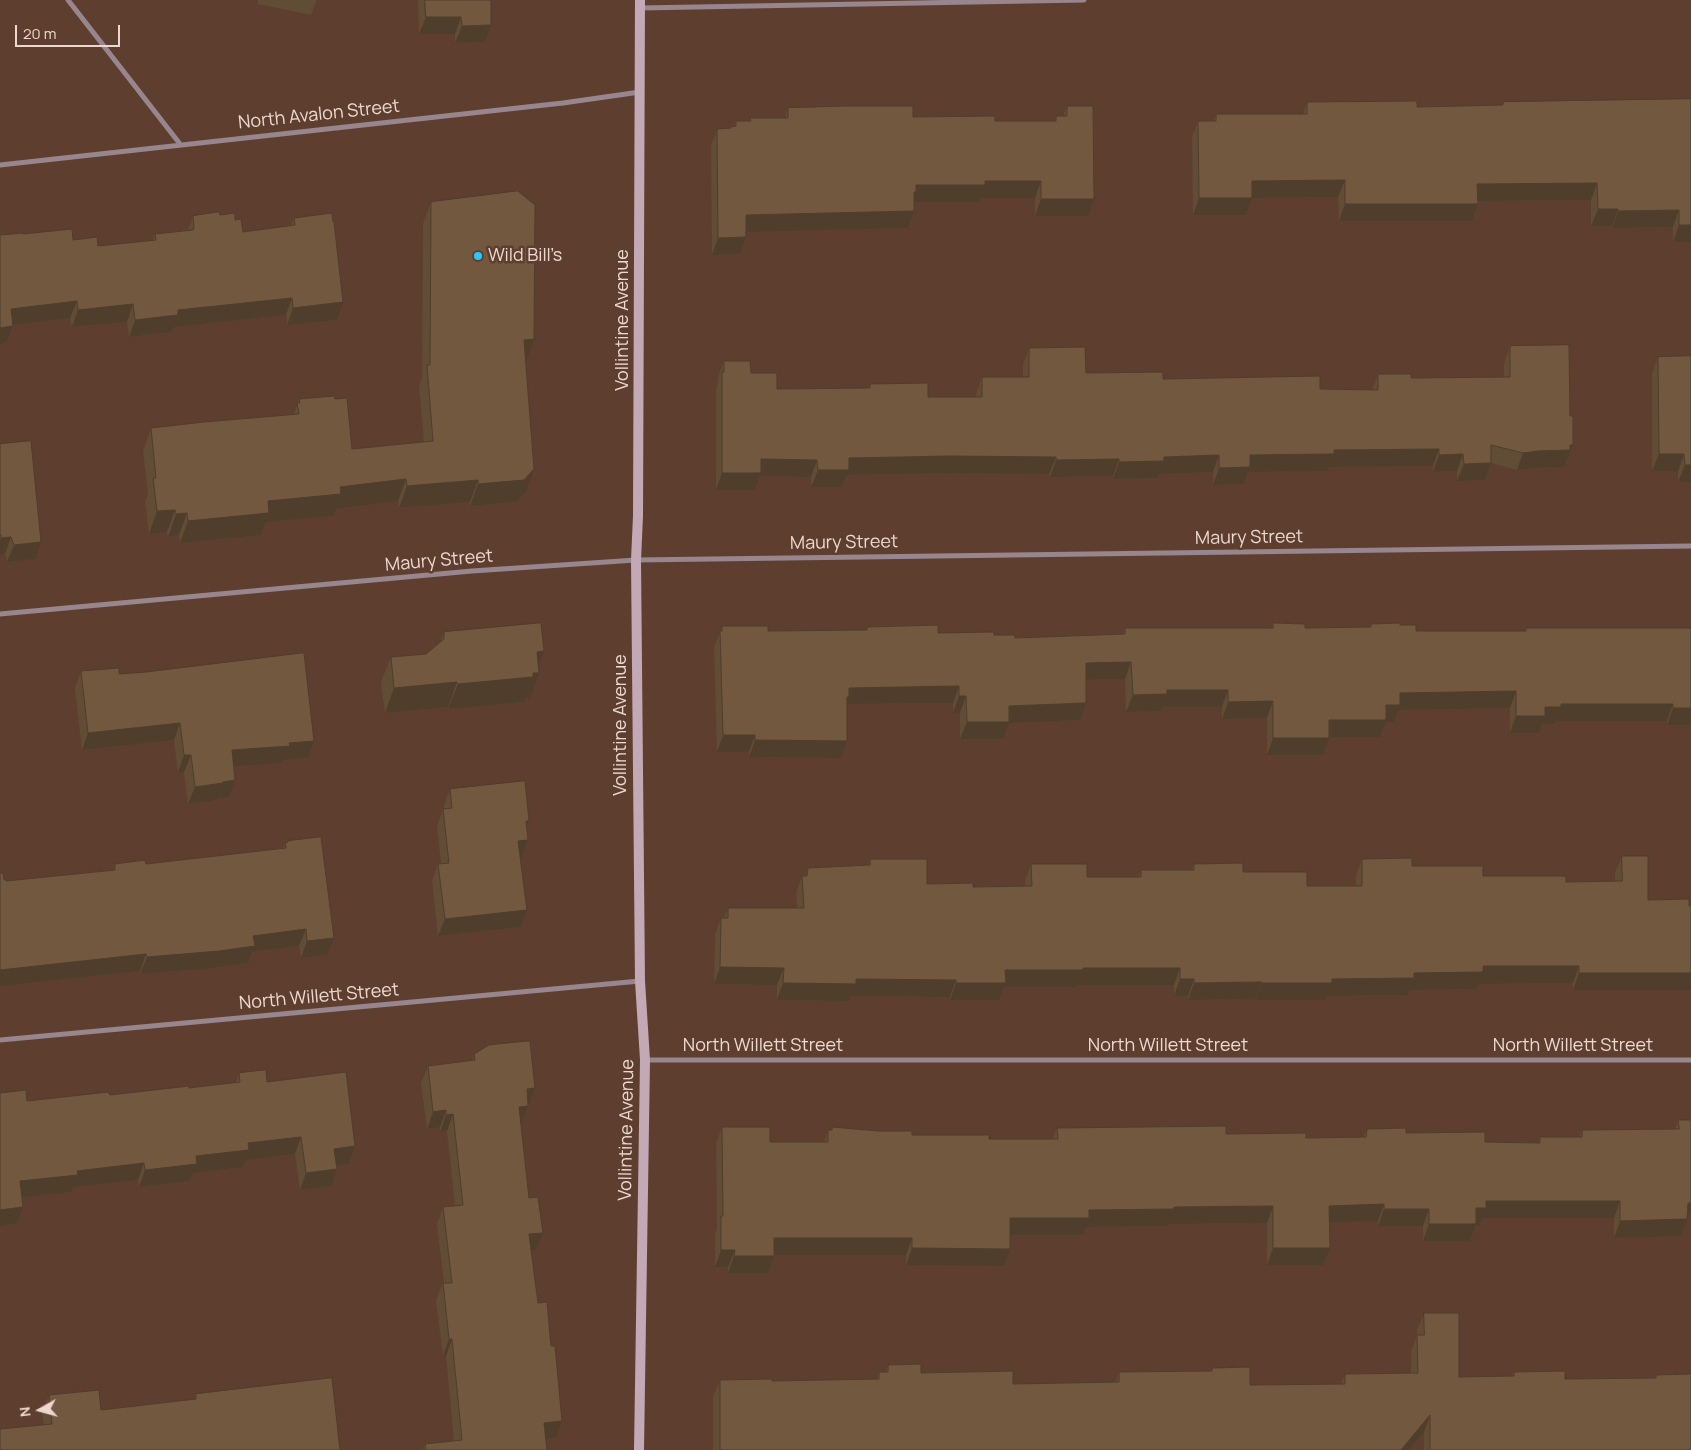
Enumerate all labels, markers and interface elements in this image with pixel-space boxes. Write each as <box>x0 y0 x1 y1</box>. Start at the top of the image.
scale bar <box>18 15 122 47</box>
text: 20 m <box>23 23 56 44</box>
street label: North Avalon Street <box>237 96 401 134</box>
place label: Wild Bill’s <box>488 245 562 267</box>
street label: Vollintine Avenue <box>612 249 634 391</box>
marker: Wild Bill’s <box>472 250 484 262</box>
street label: Maury Street <box>1195 526 1303 550</box>
street label: Maury Street <box>790 531 898 555</box>
street label: Maury Street <box>384 546 494 576</box>
street label: Vollintine Avenue <box>610 654 632 796</box>
street label: North Willett Street <box>238 979 400 1015</box>
street label: North Willett Street <box>683 1035 843 1057</box>
street label: North Willett Street <box>1088 1035 1248 1057</box>
street label: North Willett Street <box>1493 1035 1653 1057</box>
street label: Vollintine Avenue <box>615 1059 639 1201</box>
north arrow <box>15 1385 65 1435</box>
text: N <box>15 1406 35 1418</box>

